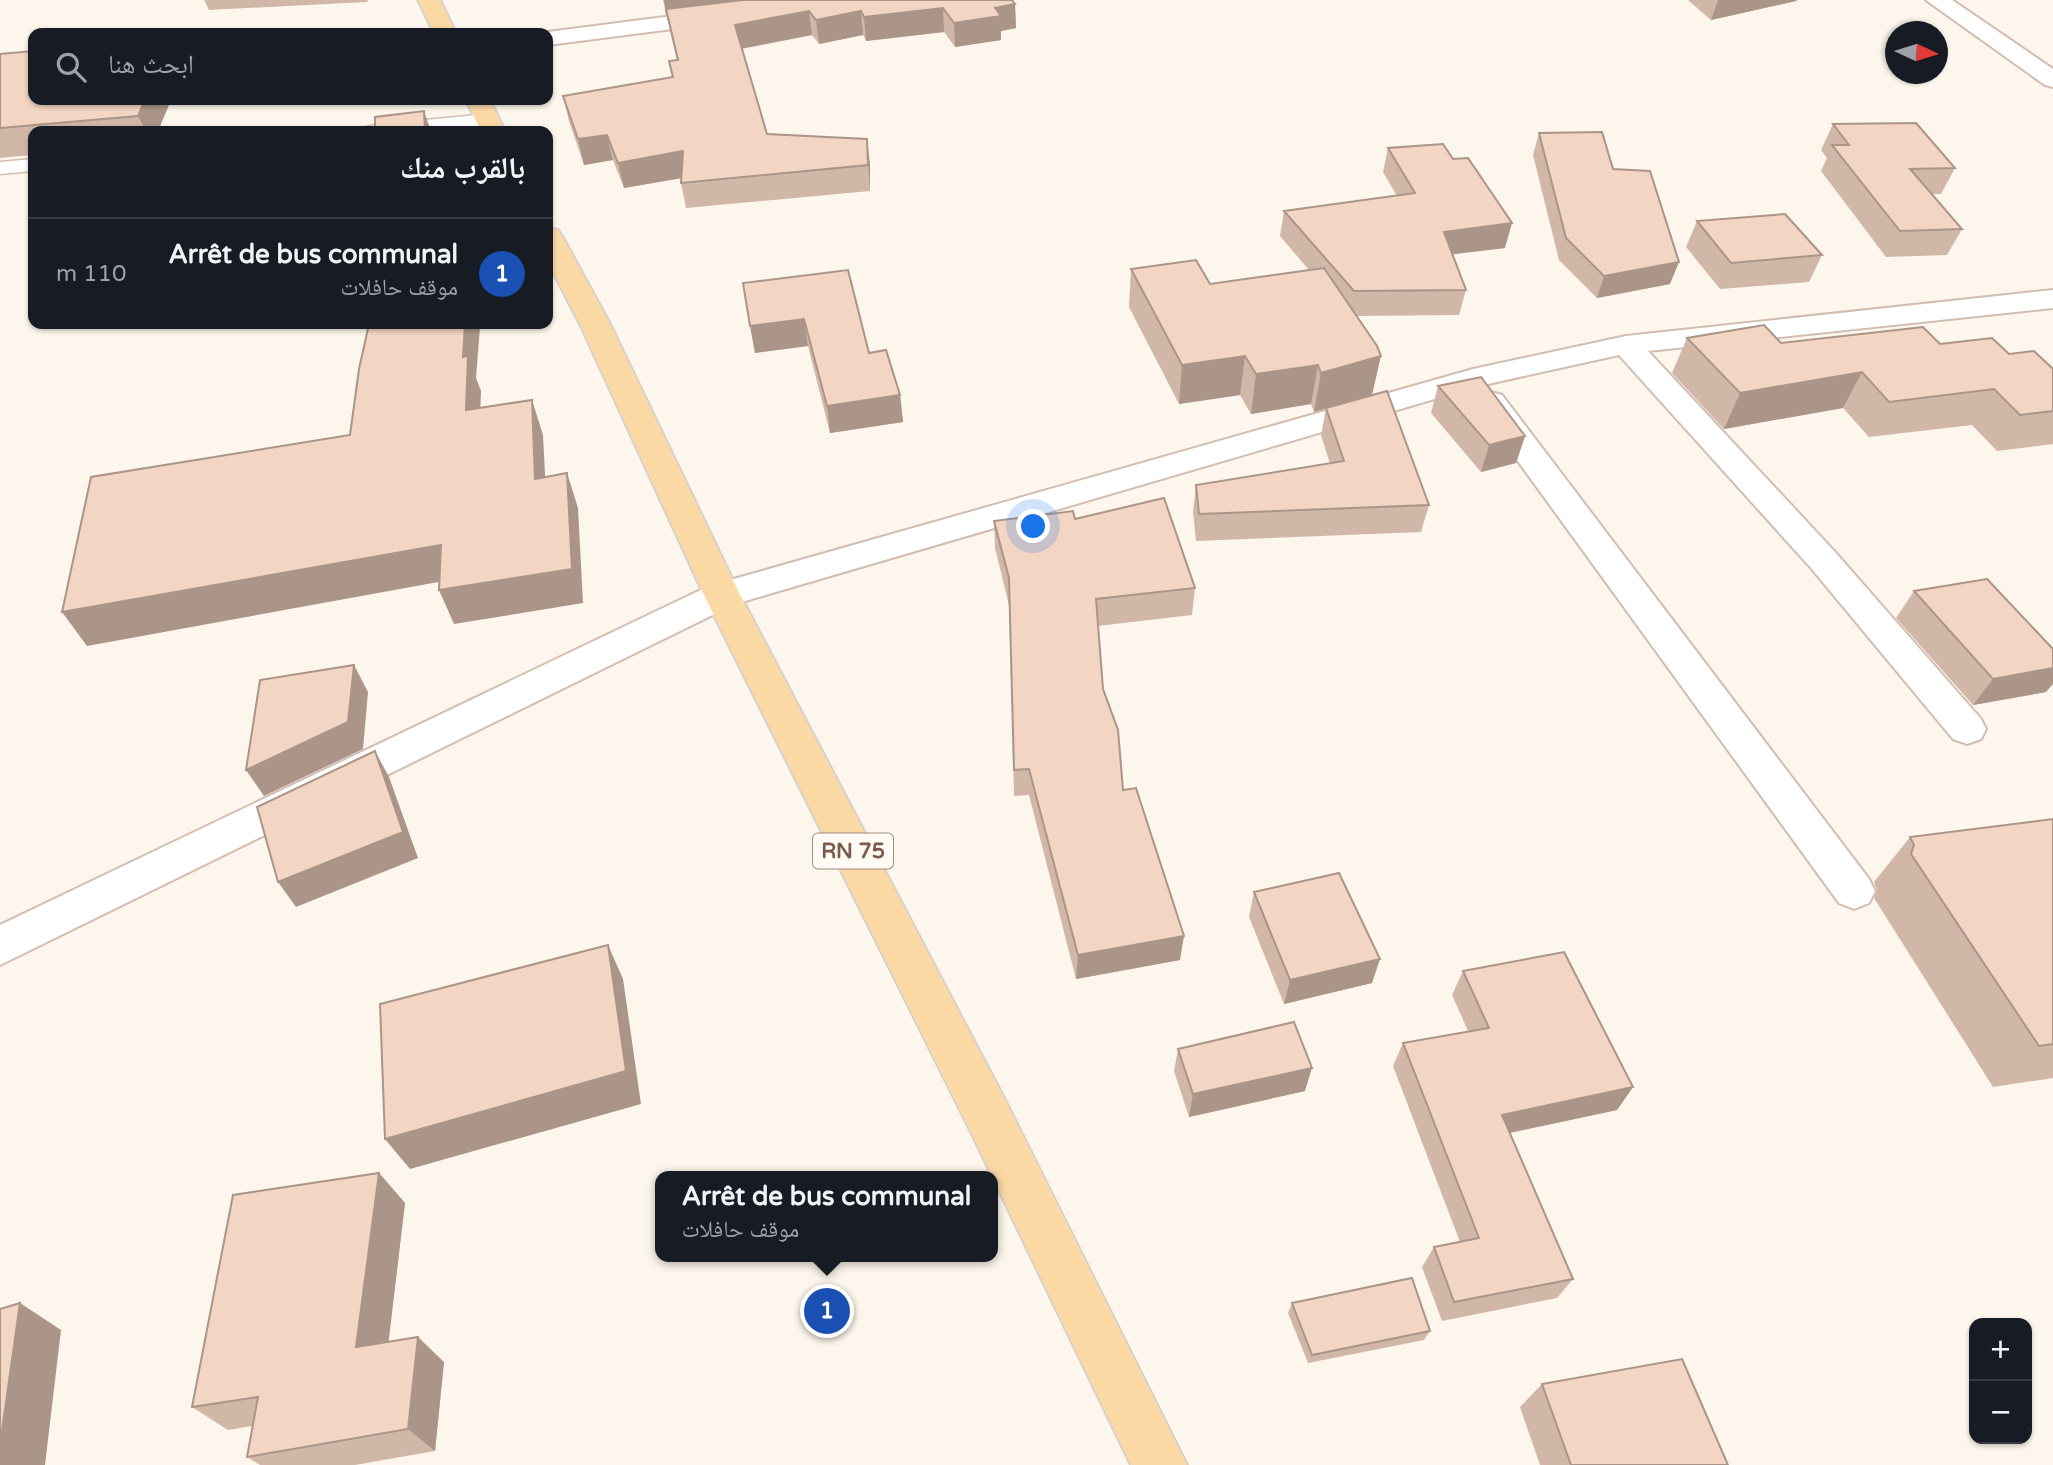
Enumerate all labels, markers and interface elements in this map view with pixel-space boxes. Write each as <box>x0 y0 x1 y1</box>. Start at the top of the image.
north arrow <box>1885 21 1948 84</box>
search box <box>28 28 553 105</box>
icon: search <box>52 48 90 86</box>
text: ابحث هنا <box>108 49 194 80</box>
text: بالقرب منك <box>400 150 525 187</box>
text: Arrêt de bus communal <box>169 239 458 270</box>
text: 110 m <box>56 260 126 288</box>
text: 1 <box>495 260 509 288</box>
text: موقف حافلات <box>340 274 458 302</box>
your location <box>1016 509 1050 543</box>
road number: RN 75 <box>813 834 893 868</box>
popup <box>655 1171 998 1262</box>
text: Arrêt de bus communal <box>682 1181 971 1212</box>
text: موقف حافلات <box>682 1216 799 1244</box>
pin: 1 <box>804 1285 850 1337</box>
map controls <box>1969 1318 2032 1444</box>
button: + <box>1969 1318 2032 1381</box>
button: − <box>1969 1381 2032 1444</box>

